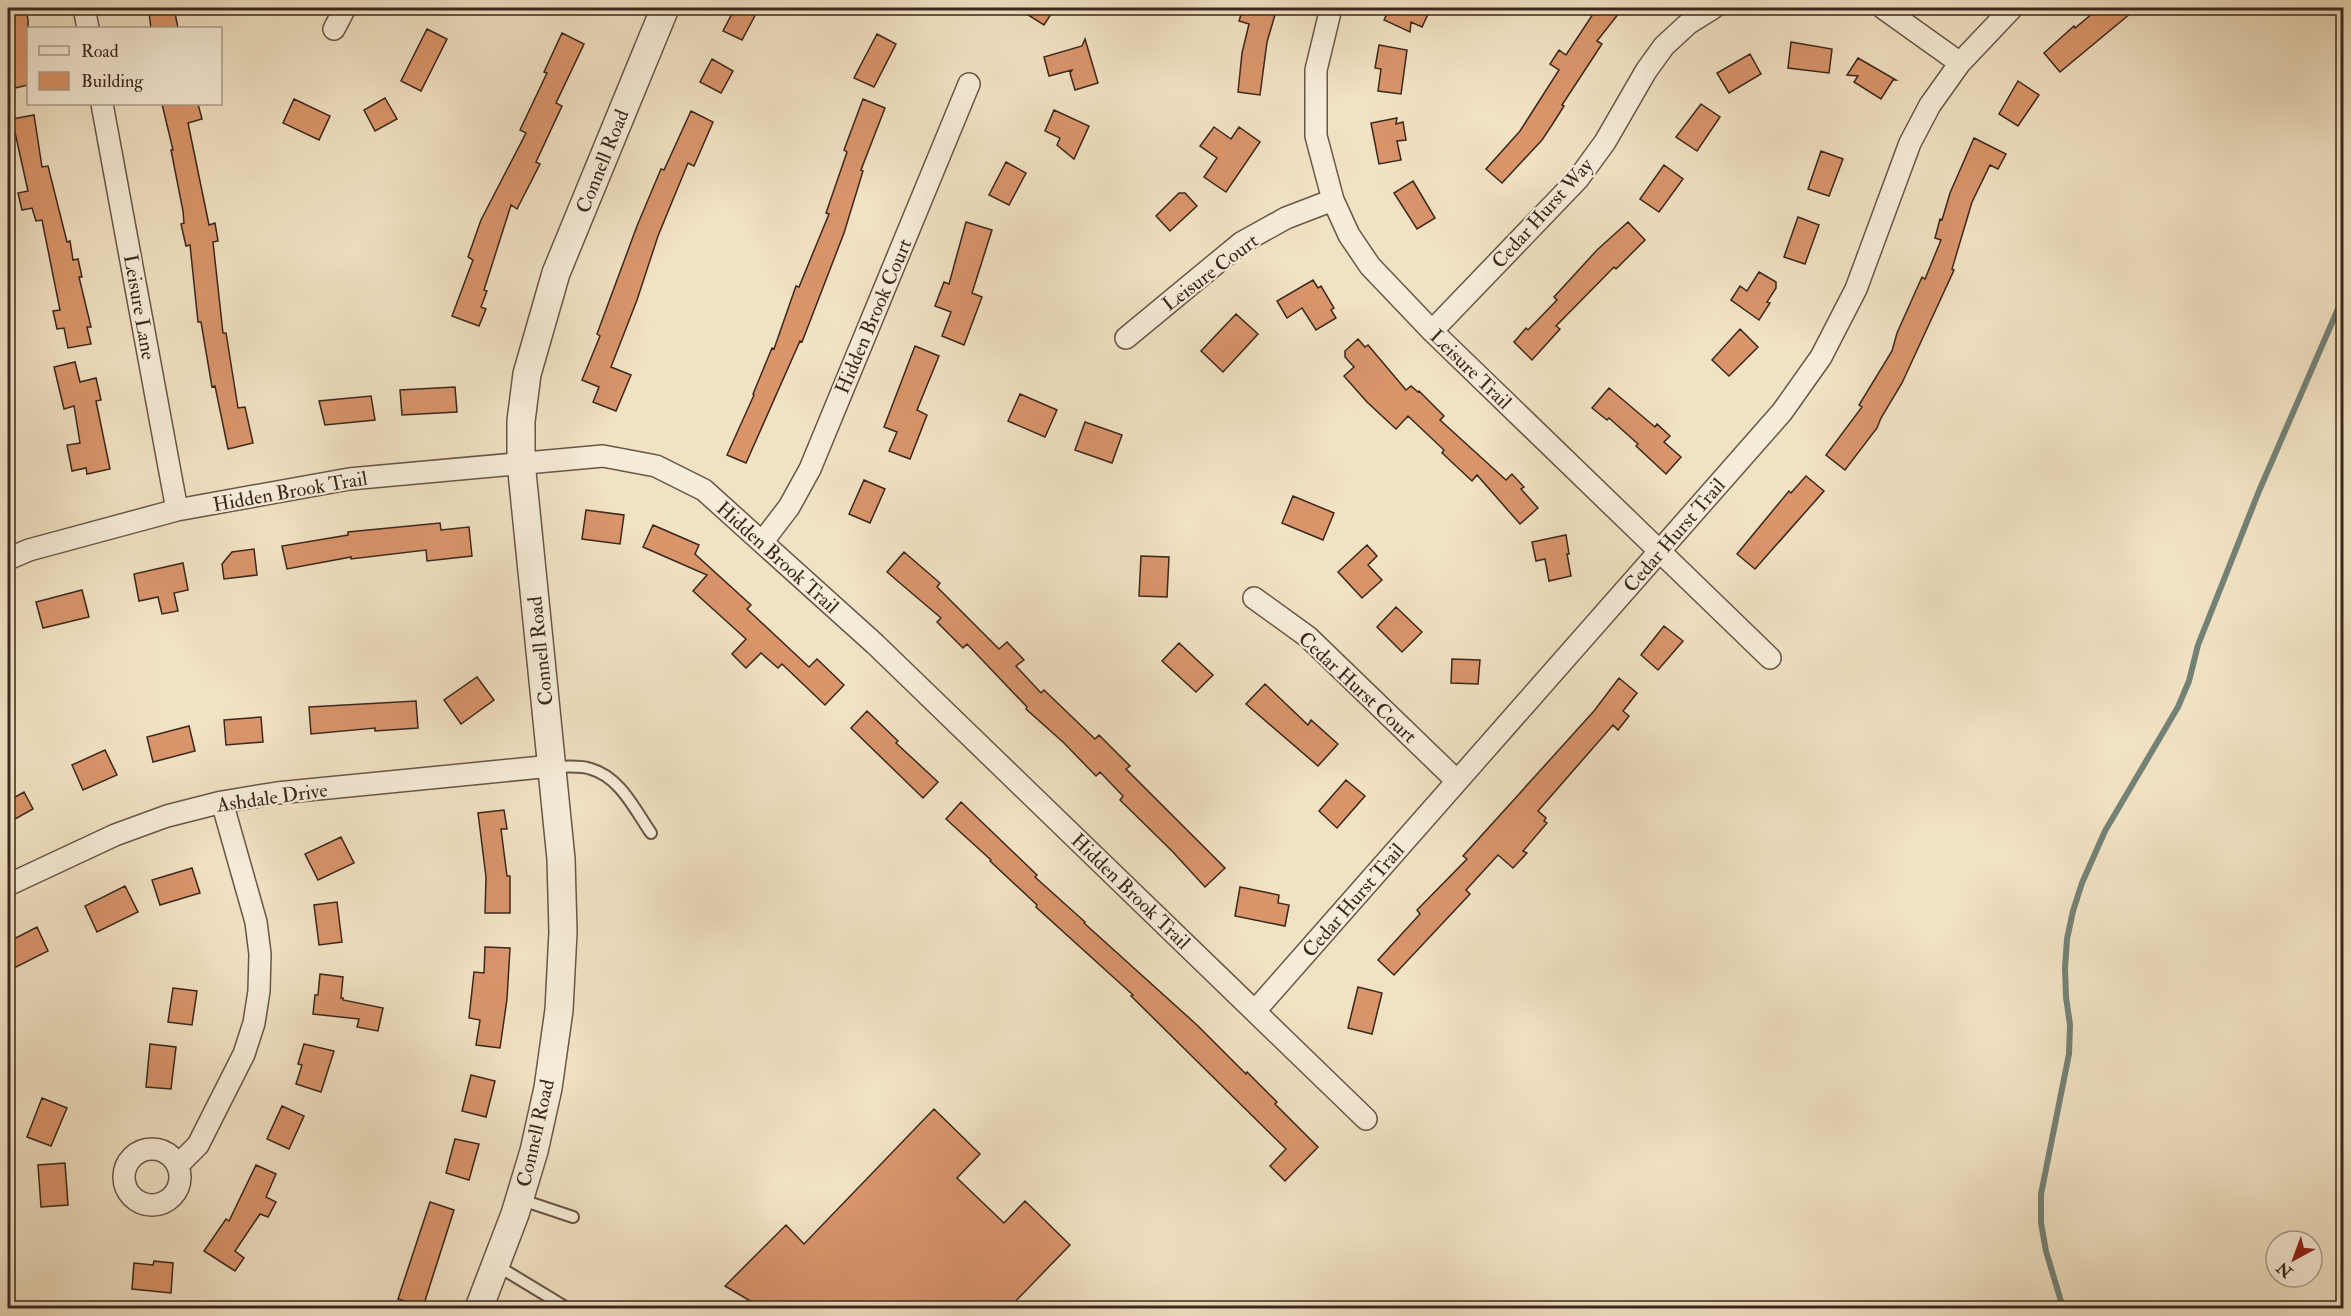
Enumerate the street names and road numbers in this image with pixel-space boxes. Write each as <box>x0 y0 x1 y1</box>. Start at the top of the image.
street label: Connell Road <box>570 106 635 217</box>
street label: Cedar Hurst Way <box>1486 152 1599 274</box>
street label: Leisure Court <box>1157 228 1264 317</box>
street label: Hidden Brook Court <box>830 234 918 398</box>
street label: Leisure Lane <box>118 252 161 362</box>
street label: Leisure Trail <box>1425 324 1517 415</box>
street label: Hidden Brook Trail <box>211 466 369 517</box>
street label: Cedar Hurst Trail <box>1618 473 1731 598</box>
street label: Hidden Brook Trail <box>711 496 844 619</box>
street label: Connell Road <box>522 595 559 707</box>
street label: Cedar Hurst Court <box>1293 626 1422 749</box>
street label: Ashdale Drive <box>214 777 329 818</box>
street label: Hidden Brook Trail <box>1066 828 1196 955</box>
street label: Cedar Hurst Trail <box>1297 838 1410 963</box>
street label: Connell Road <box>511 1077 560 1189</box>

